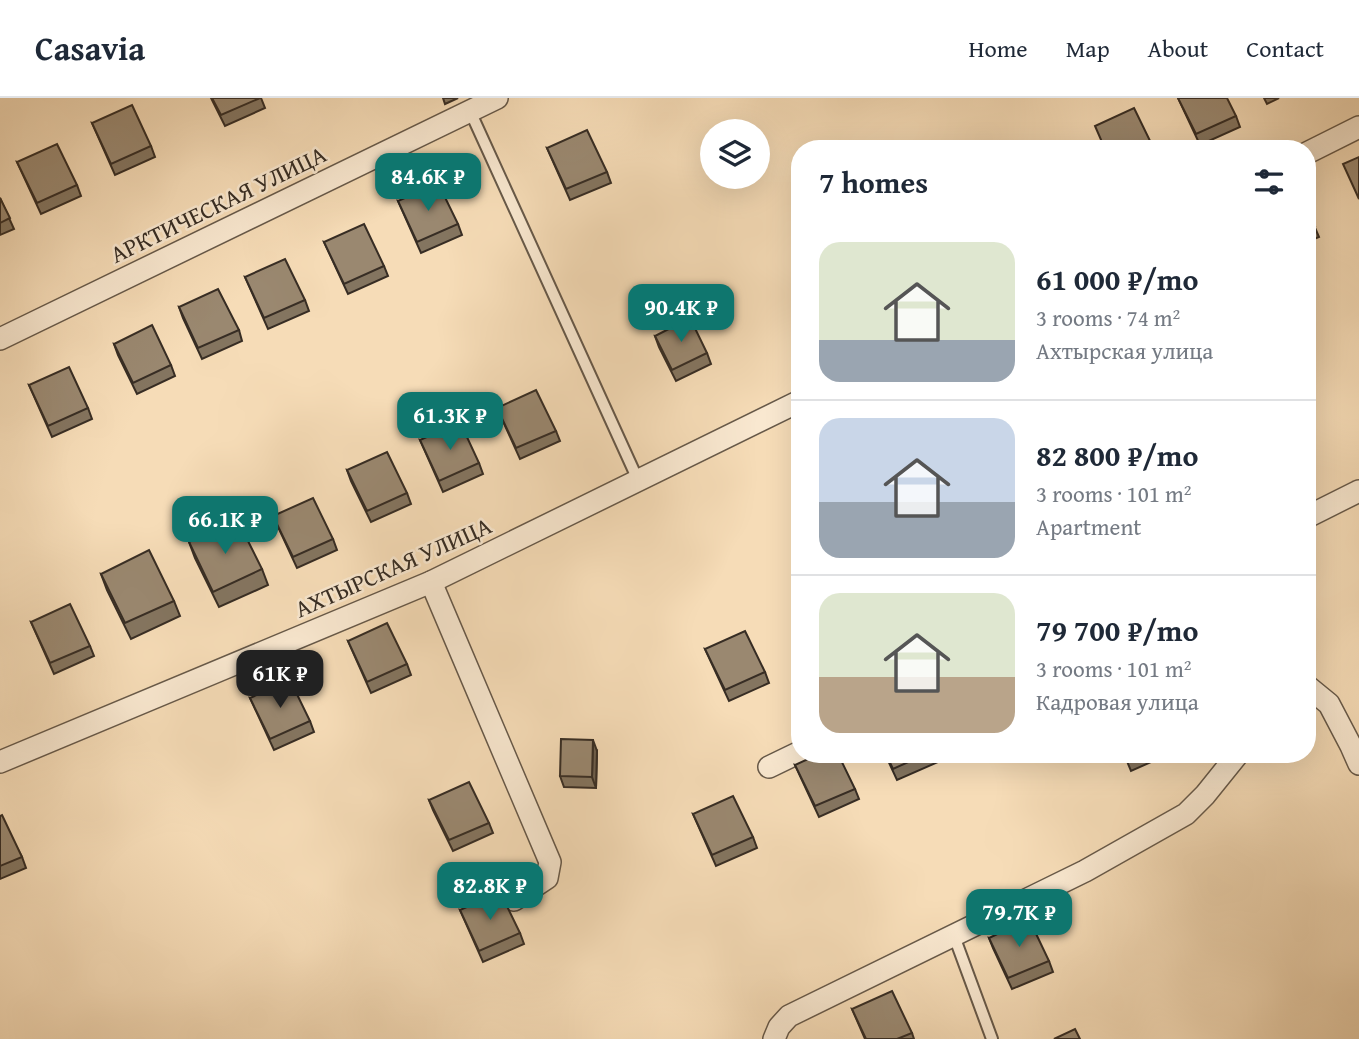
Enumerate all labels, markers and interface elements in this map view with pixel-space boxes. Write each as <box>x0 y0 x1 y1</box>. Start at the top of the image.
text: Casavia <box>35 24 145 72</box>
text: Home <box>969 31 1028 66</box>
text: Map <box>1066 31 1110 66</box>
text: About <box>1148 31 1208 66</box>
text: Contact <box>1246 31 1324 66</box>
map controls <box>700 119 770 189</box>
button: layers <box>700 119 770 189</box>
street label: АРКТИЧЕСКАЯ УЛИЦА <box>104 136 332 272</box>
pin: 84.6K ₽ <box>363 153 493 213</box>
text: 84.6K ₽ <box>391 159 465 192</box>
text: 7 homes <box>819 160 928 204</box>
icon: filters <box>1250 163 1288 201</box>
text: 61 000 ₽/mo <box>1036 257 1199 301</box>
icon: home <box>875 270 959 354</box>
pin: 90.4K ₽ <box>616 285 746 344</box>
text: 90.4K ₽ <box>644 290 718 323</box>
text: 3 rooms · 74 m² <box>1036 301 1180 334</box>
text: Ахтырская улица <box>1036 334 1213 367</box>
pin: 61.3K ₽ <box>385 392 515 452</box>
text: 61.3K ₽ <box>413 398 487 431</box>
text: 82 800 ₽/mo <box>1036 433 1199 477</box>
icon: home <box>875 446 959 530</box>
text: 3 rooms · 101 m² <box>1036 477 1191 510</box>
pin: 66.1K ₽ <box>160 496 290 556</box>
text: 66.1K ₽ <box>188 502 262 535</box>
street label: АХТЫРСКАЯ УЛИЦА <box>289 508 497 626</box>
text: Apartment <box>1036 510 1141 543</box>
text: 79 700 ₽/mo <box>1036 608 1199 652</box>
icon: home <box>875 621 959 705</box>
pin: 61K ₽ <box>231 650 329 710</box>
text: 3 rooms · 101 m² <box>1036 652 1191 685</box>
text: 61K ₽ <box>252 656 308 689</box>
text: Кадровая улица <box>1036 685 1199 718</box>
pin: 82.8K ₽ <box>425 862 555 922</box>
text: 82.8K ₽ <box>453 868 527 901</box>
pin: 79.7K ₽ <box>954 890 1084 949</box>
text: 79.7K ₽ <box>982 895 1056 928</box>

